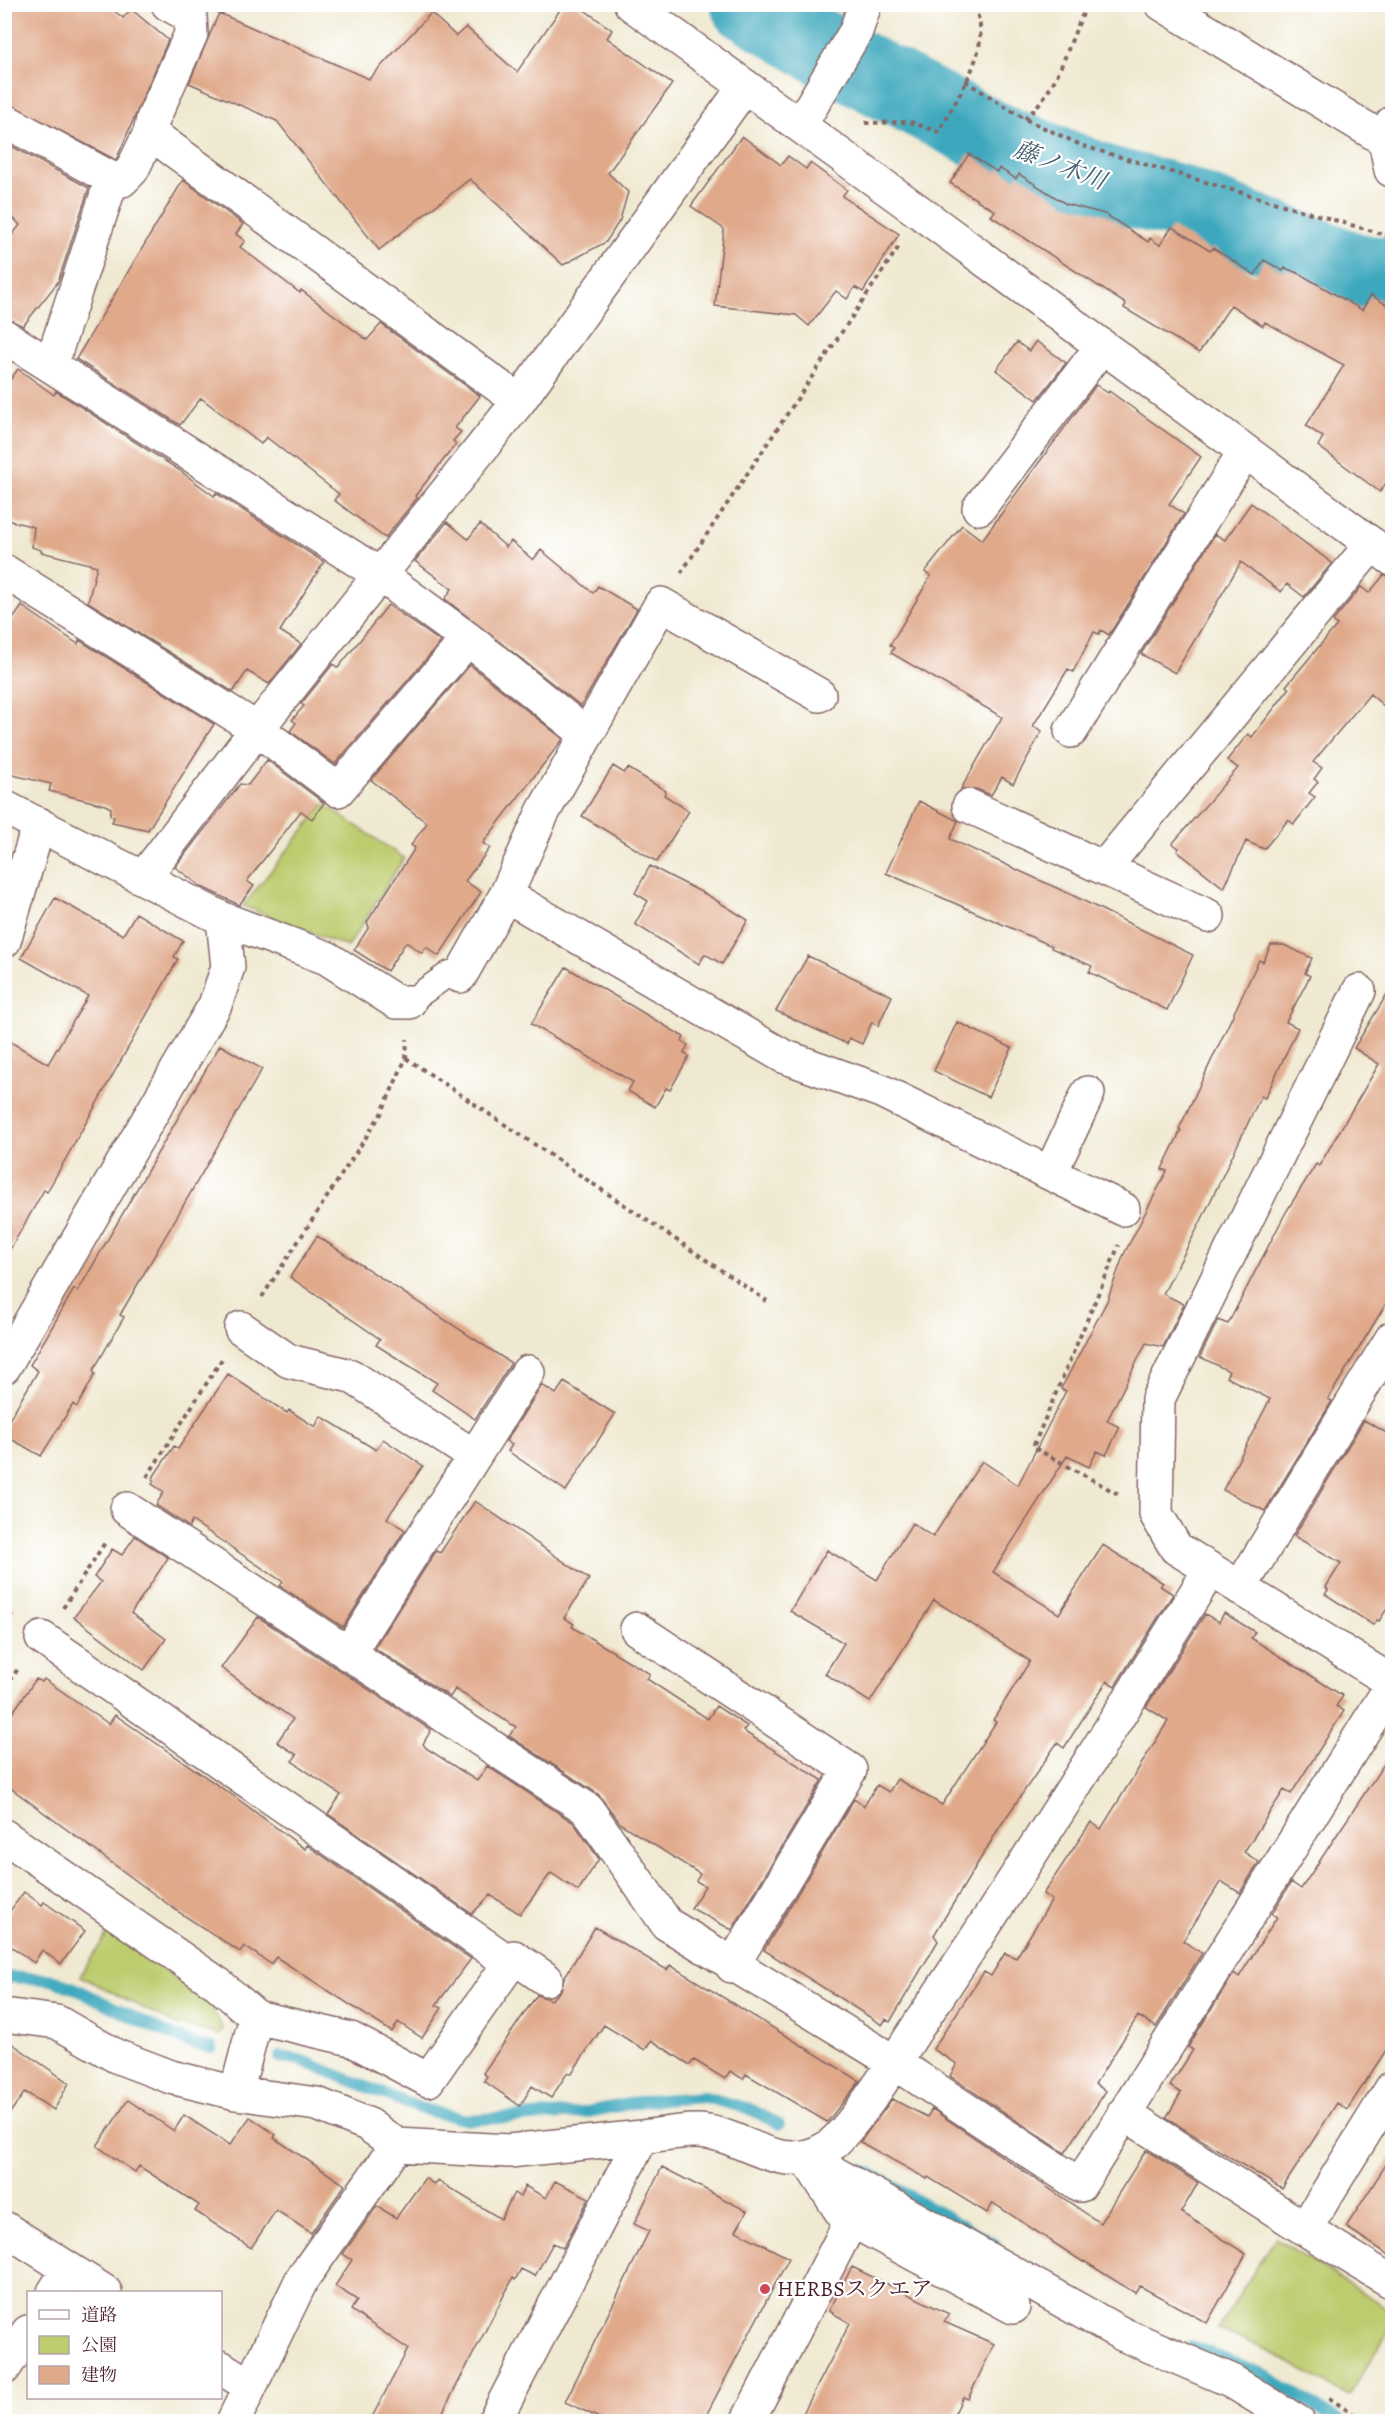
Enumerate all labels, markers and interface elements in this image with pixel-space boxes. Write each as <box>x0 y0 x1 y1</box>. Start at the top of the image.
water label: 藤ノ木川 <box>1009 133 1113 198</box>
place label: HERBSスクエア <box>777 2274 932 2304</box>
marker: HERBSスクエア <box>758 2282 772 2296</box>
legend <box>27 2291 222 2399</box>
text: 道路 <box>81 2303 117 2327</box>
text: 公園 <box>81 2333 117 2357</box>
text: 建物 <box>81 2363 117 2387</box>

